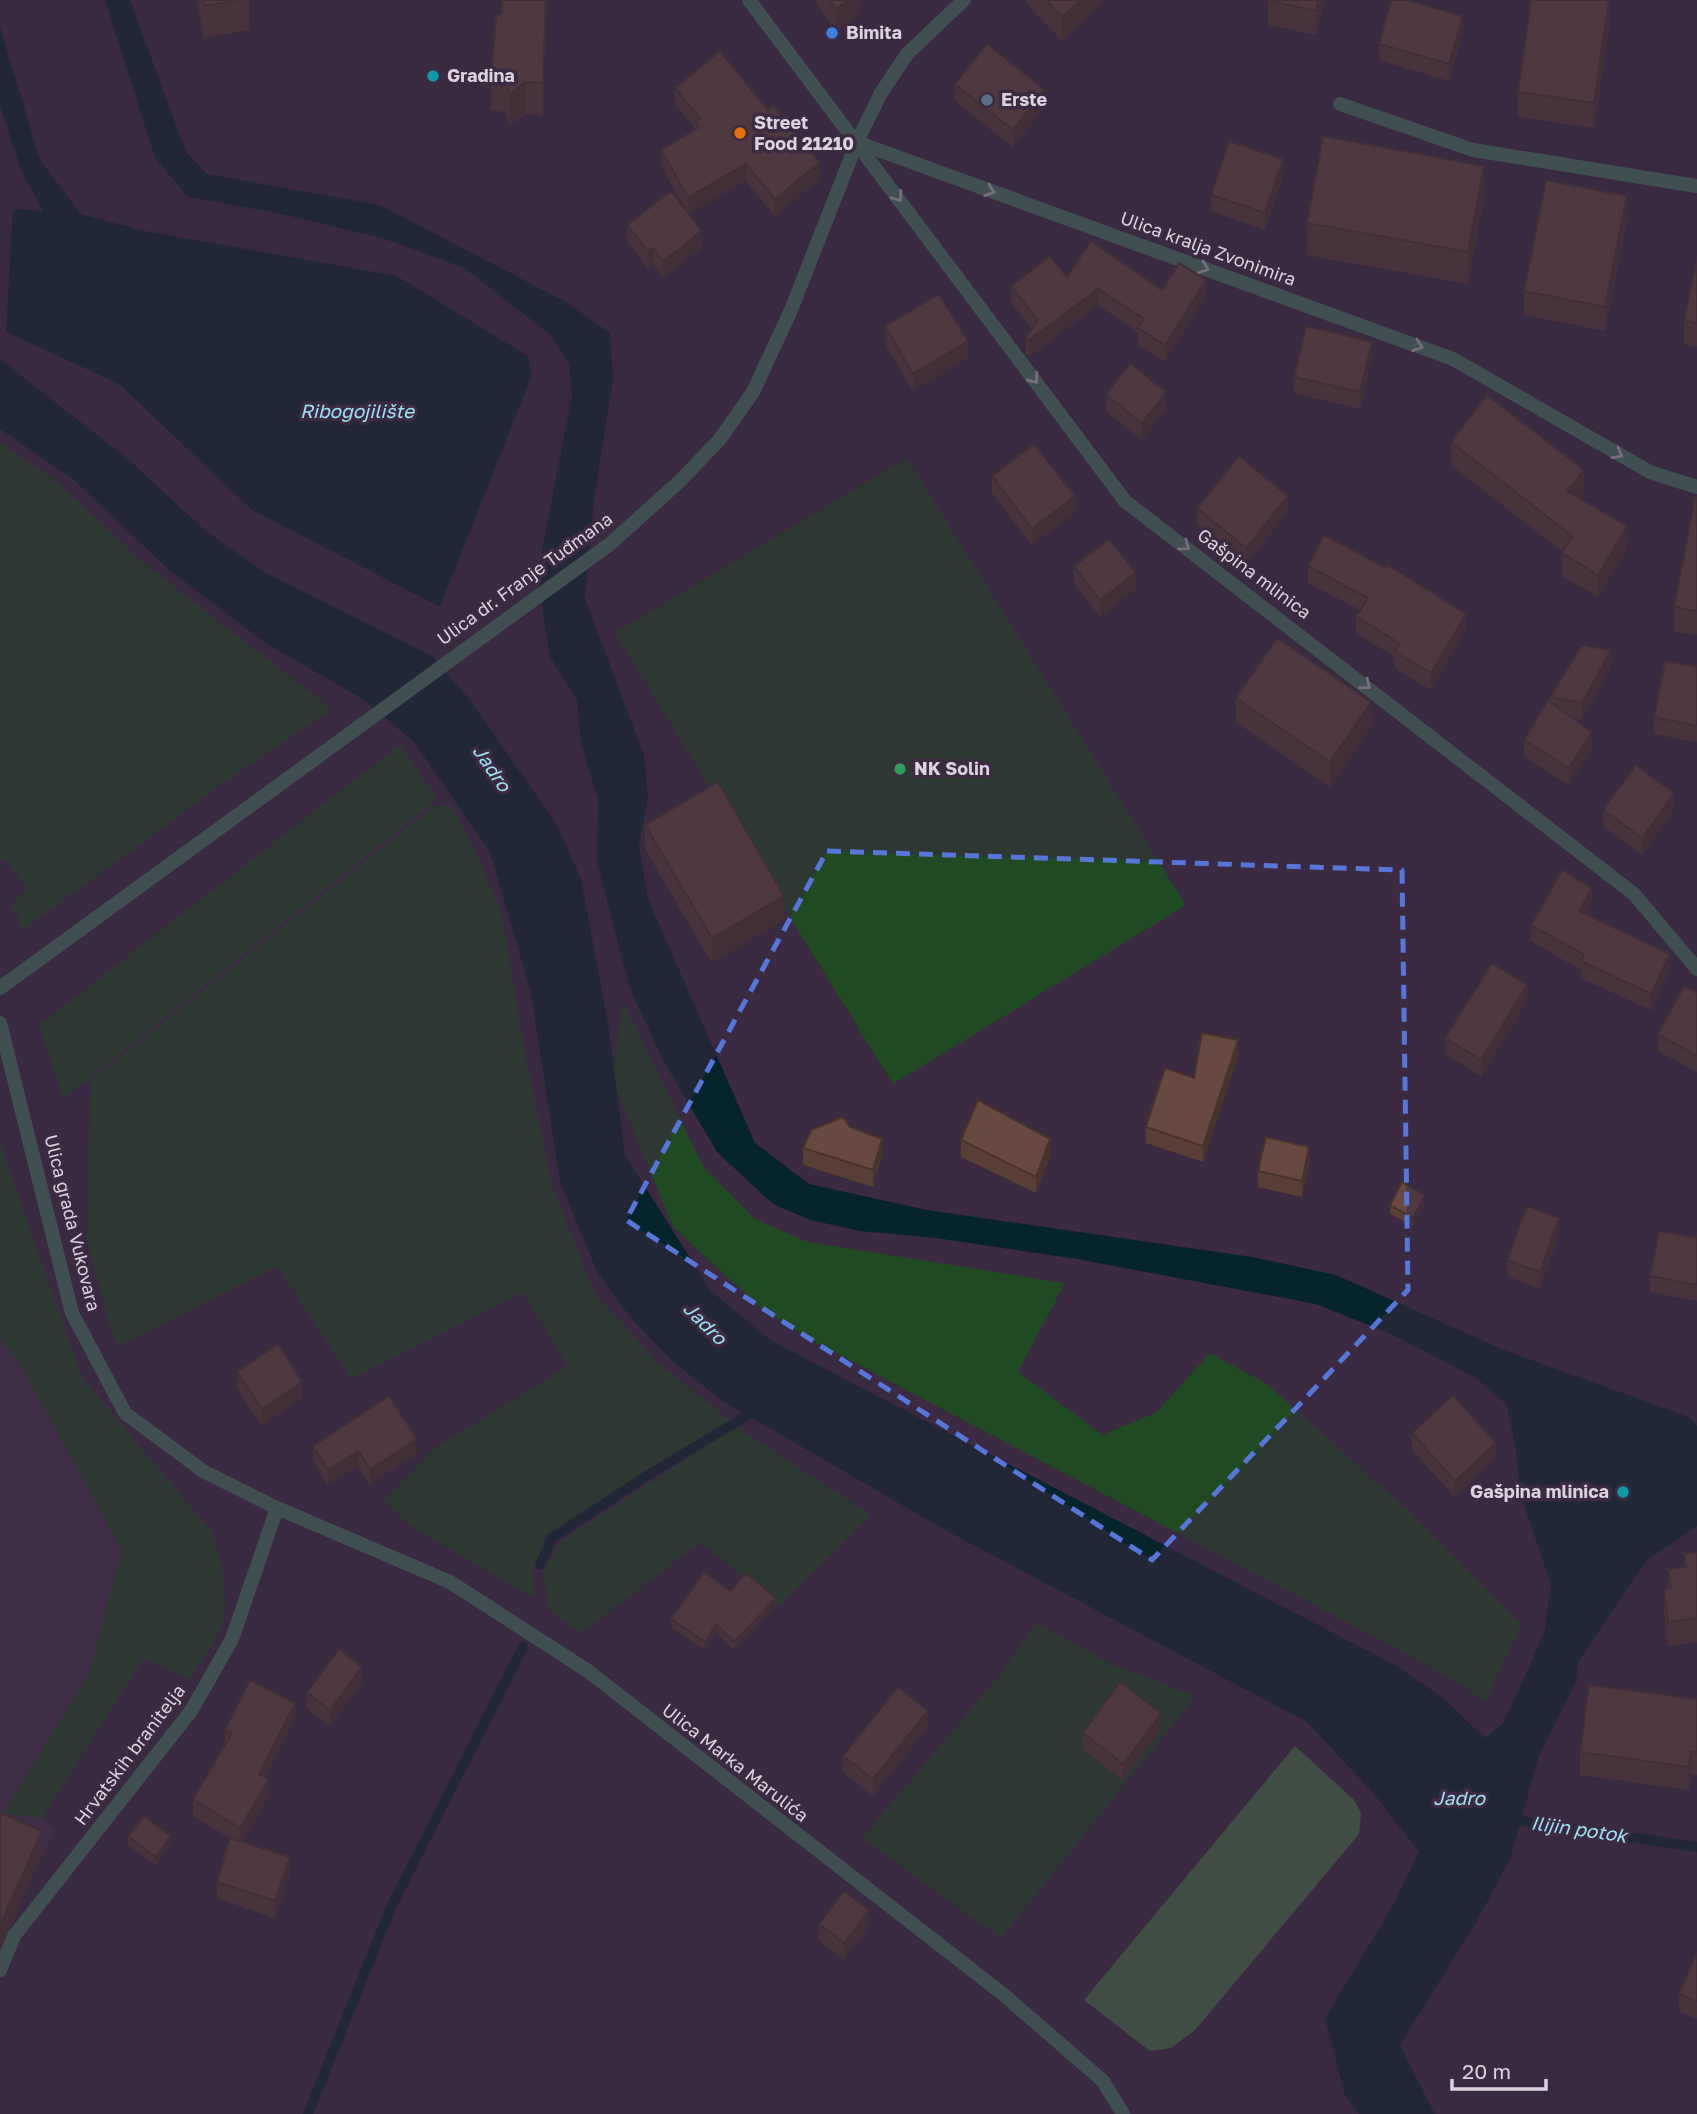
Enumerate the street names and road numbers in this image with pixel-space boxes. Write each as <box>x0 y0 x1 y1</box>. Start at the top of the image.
street label: Ulica kralja Zvonimira <box>1118 206 1299 290</box>
street label: Ulica dr. Franje Tuđmana <box>432 507 616 649</box>
street label: Gašpina mlinica <box>1194 523 1316 623</box>
street label: Ulica grada Vukovara <box>40 1132 106 1313</box>
street label: Hrvatskih branitelja <box>69 1680 189 1829</box>
street label: Ulica Marka Marulića <box>658 1698 813 1826</box>

